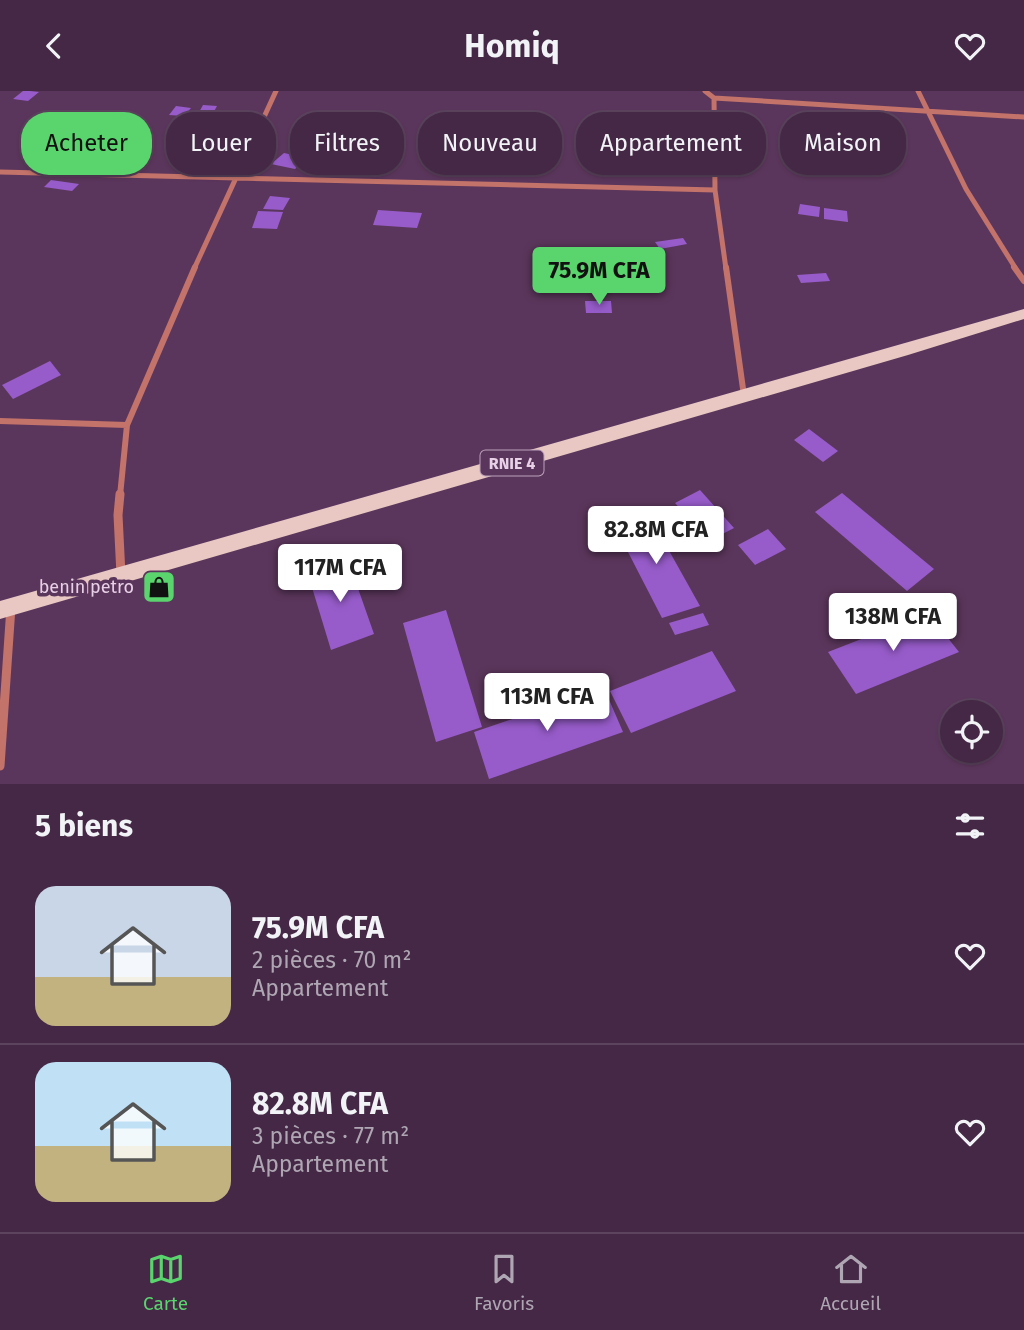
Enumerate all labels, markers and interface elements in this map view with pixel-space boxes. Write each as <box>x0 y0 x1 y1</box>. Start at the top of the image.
icon: back <box>35 27 73 65</box>
text: Homiq <box>464 27 560 65</box>
icon: heart <box>951 27 989 65</box>
chip: Acheter <box>21 112 152 175</box>
chip: Louer <box>166 112 276 175</box>
chip: Filtres <box>290 112 404 175</box>
chip: Nouveau <box>418 112 562 175</box>
chip: Appartement <box>576 112 766 175</box>
chip: Maison <box>780 112 906 175</box>
pin: 75.9M CFA <box>519 247 679 307</box>
text: 75.9M CFA <box>548 256 650 284</box>
road number: RNIE 4 <box>480 451 544 475</box>
pin: 82.8M CFA <box>576 507 736 566</box>
text: 82.8M CFA <box>604 515 708 543</box>
pin: 117M CFA <box>268 545 412 604</box>
text: 117M CFA <box>294 553 386 581</box>
shop icon: benin petro <box>140 568 178 606</box>
place label: benin petro <box>39 576 134 598</box>
pin: 138M CFA <box>821 594 965 653</box>
text: 138M CFA <box>845 602 941 630</box>
pin: 113M CFA <box>475 673 619 733</box>
text: 113M CFA <box>500 682 594 710</box>
map controls <box>940 700 1003 763</box>
button: locate <box>940 700 1003 763</box>
icon: filters <box>951 807 989 845</box>
text: 5 biens <box>35 808 133 844</box>
text: 75.9M CFA <box>252 910 384 946</box>
icon: home <box>91 914 175 998</box>
icon: heart <box>951 937 989 975</box>
text: 2 pièces · 70 m² <box>252 946 411 974</box>
text: Appartement <box>252 974 388 1002</box>
text: 82.8M CFA <box>252 1086 388 1122</box>
icon: home <box>91 1090 175 1174</box>
icon: heart <box>951 1113 989 1151</box>
text: 3 pièces · 77 m² <box>252 1122 409 1150</box>
text: Appartement <box>252 1150 388 1178</box>
tab: Carte <box>143 1250 188 1315</box>
tab: Favoris <box>474 1250 534 1315</box>
tab: Accueil <box>820 1250 881 1315</box>

